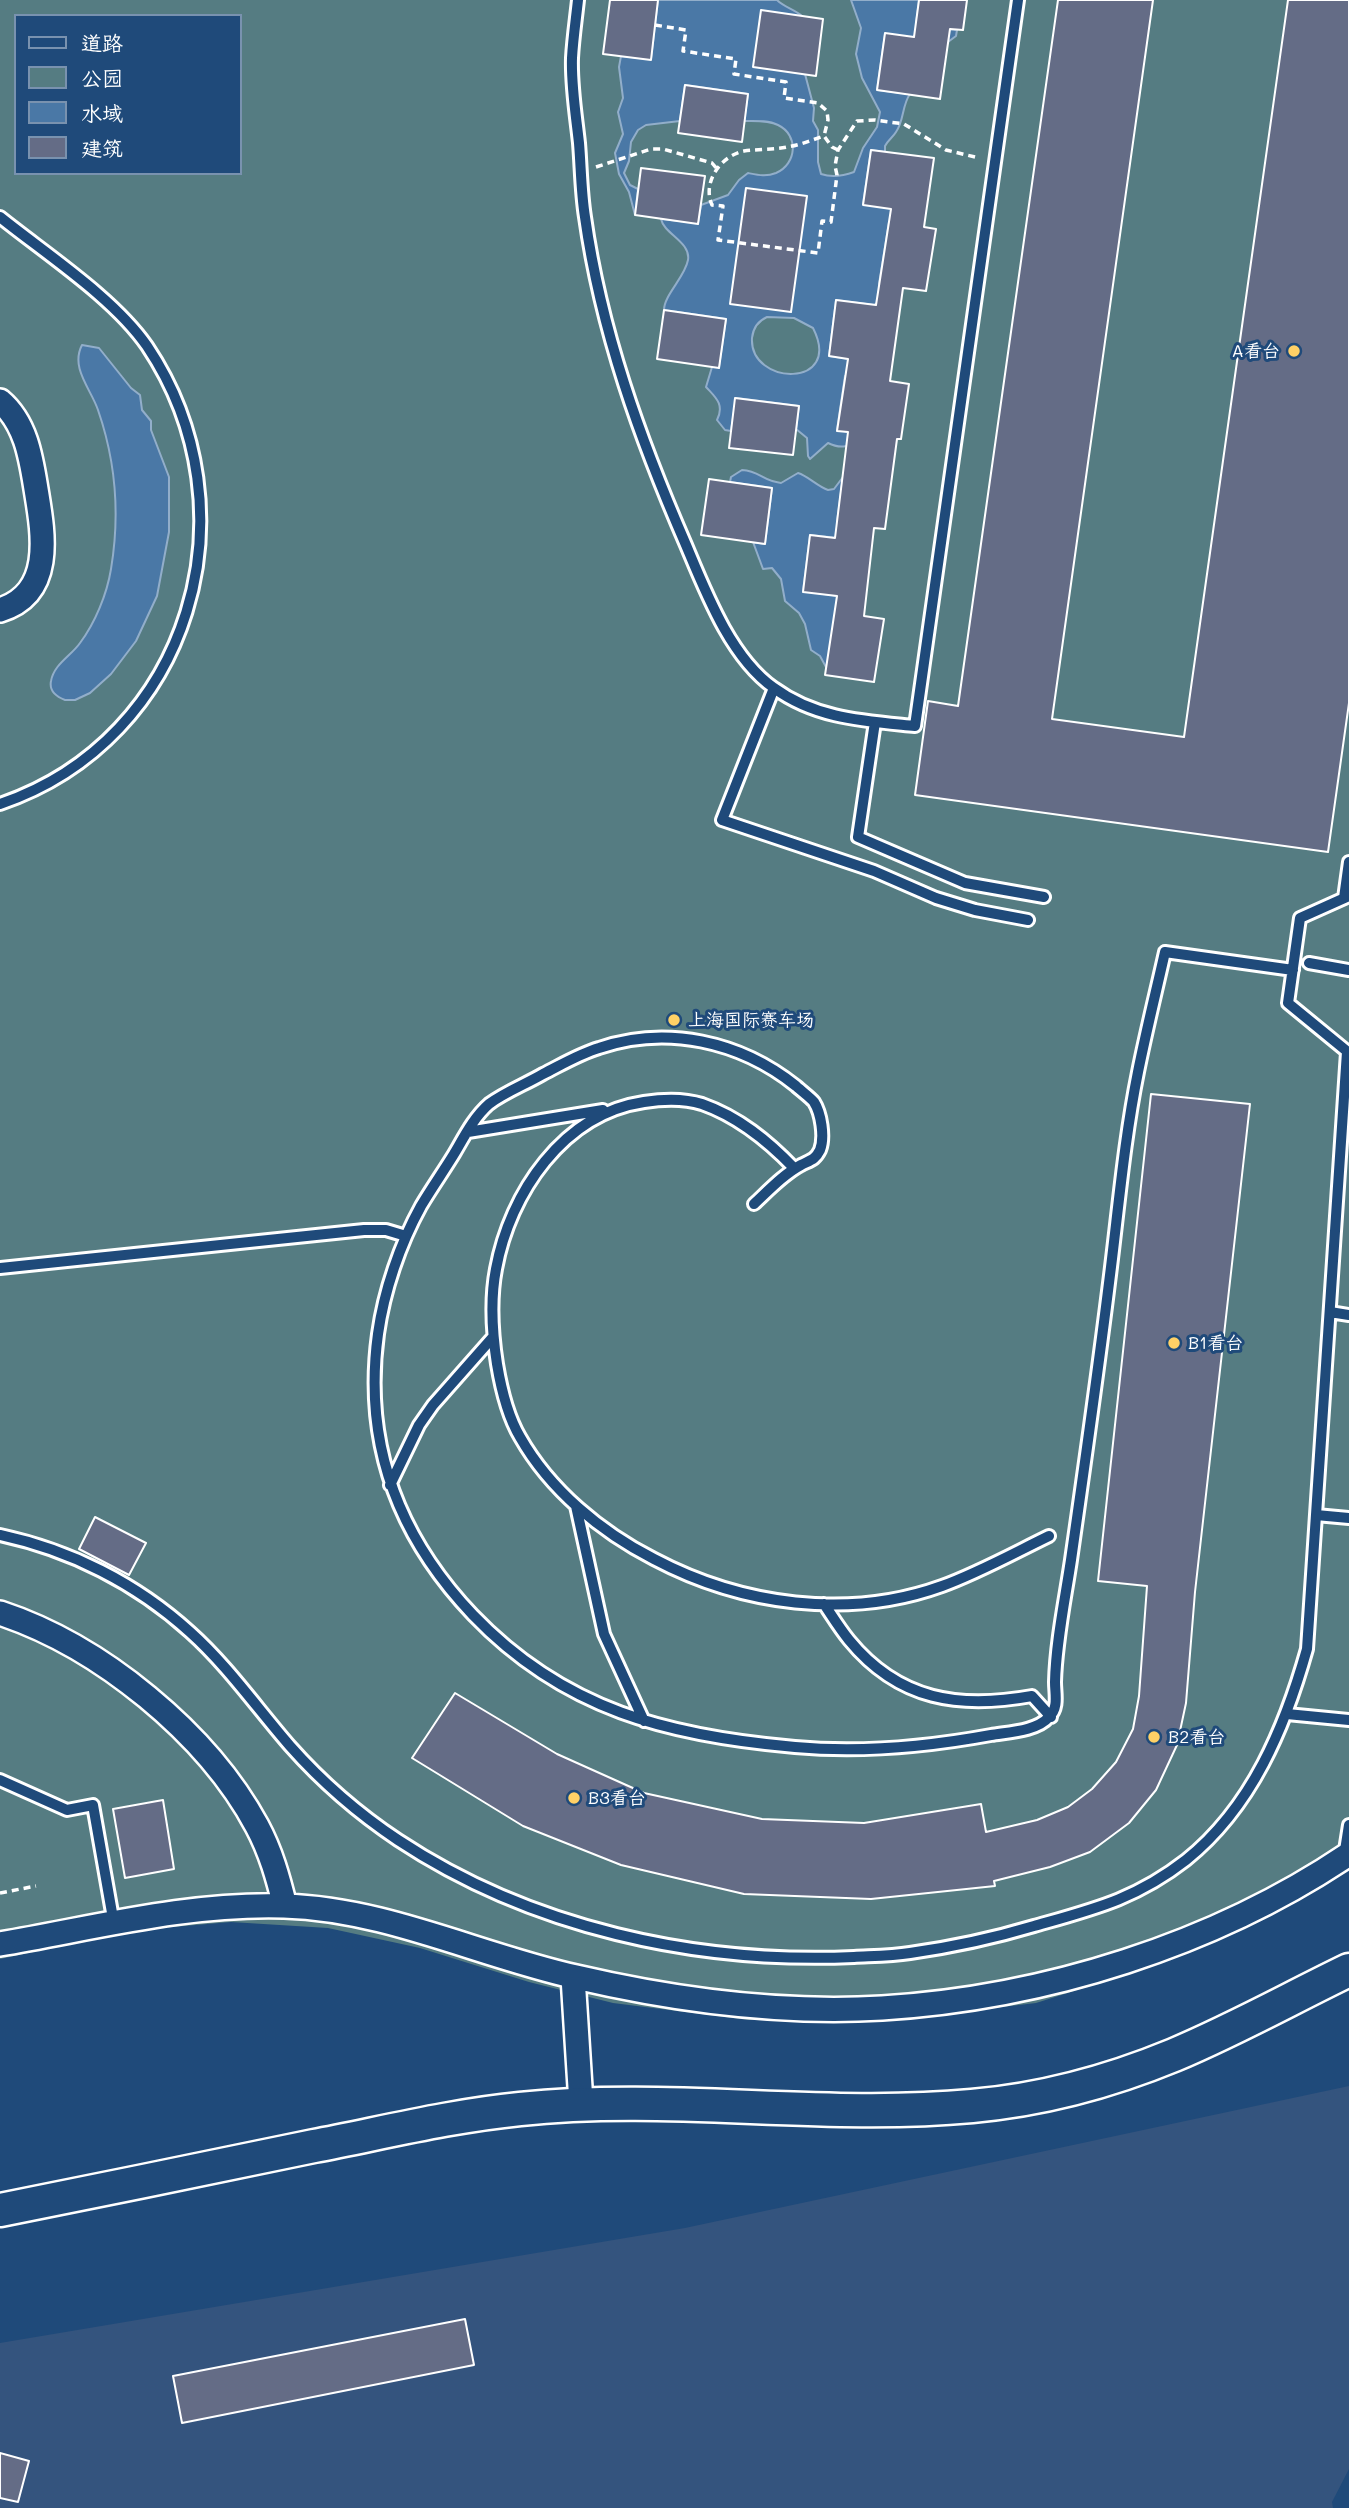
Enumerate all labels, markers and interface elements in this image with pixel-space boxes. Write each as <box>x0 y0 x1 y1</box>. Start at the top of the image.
legend <box>14 14 242 175</box>
text: 道路 <box>81 29 123 56</box>
text: 公园 <box>81 64 123 91</box>
text: 水域 <box>81 99 123 126</box>
text: 建筑 <box>81 134 123 161</box>
place label: A看台 <box>1232 340 1280 362</box>
marker: A看台 <box>1286 343 1302 359</box>
place label: 上海国际赛车场 <box>688 1009 814 1031</box>
marker: 上海国际赛车场 <box>666 1012 682 1028</box>
place label: B1看台 <box>1188 1332 1243 1354</box>
marker: B1看台 <box>1166 1335 1182 1351</box>
place label: B2看台 <box>1168 1726 1225 1748</box>
marker: B2看台 <box>1146 1729 1162 1745</box>
place label: B3看台 <box>588 1787 646 1809</box>
marker: B3看台 <box>566 1790 582 1806</box>

